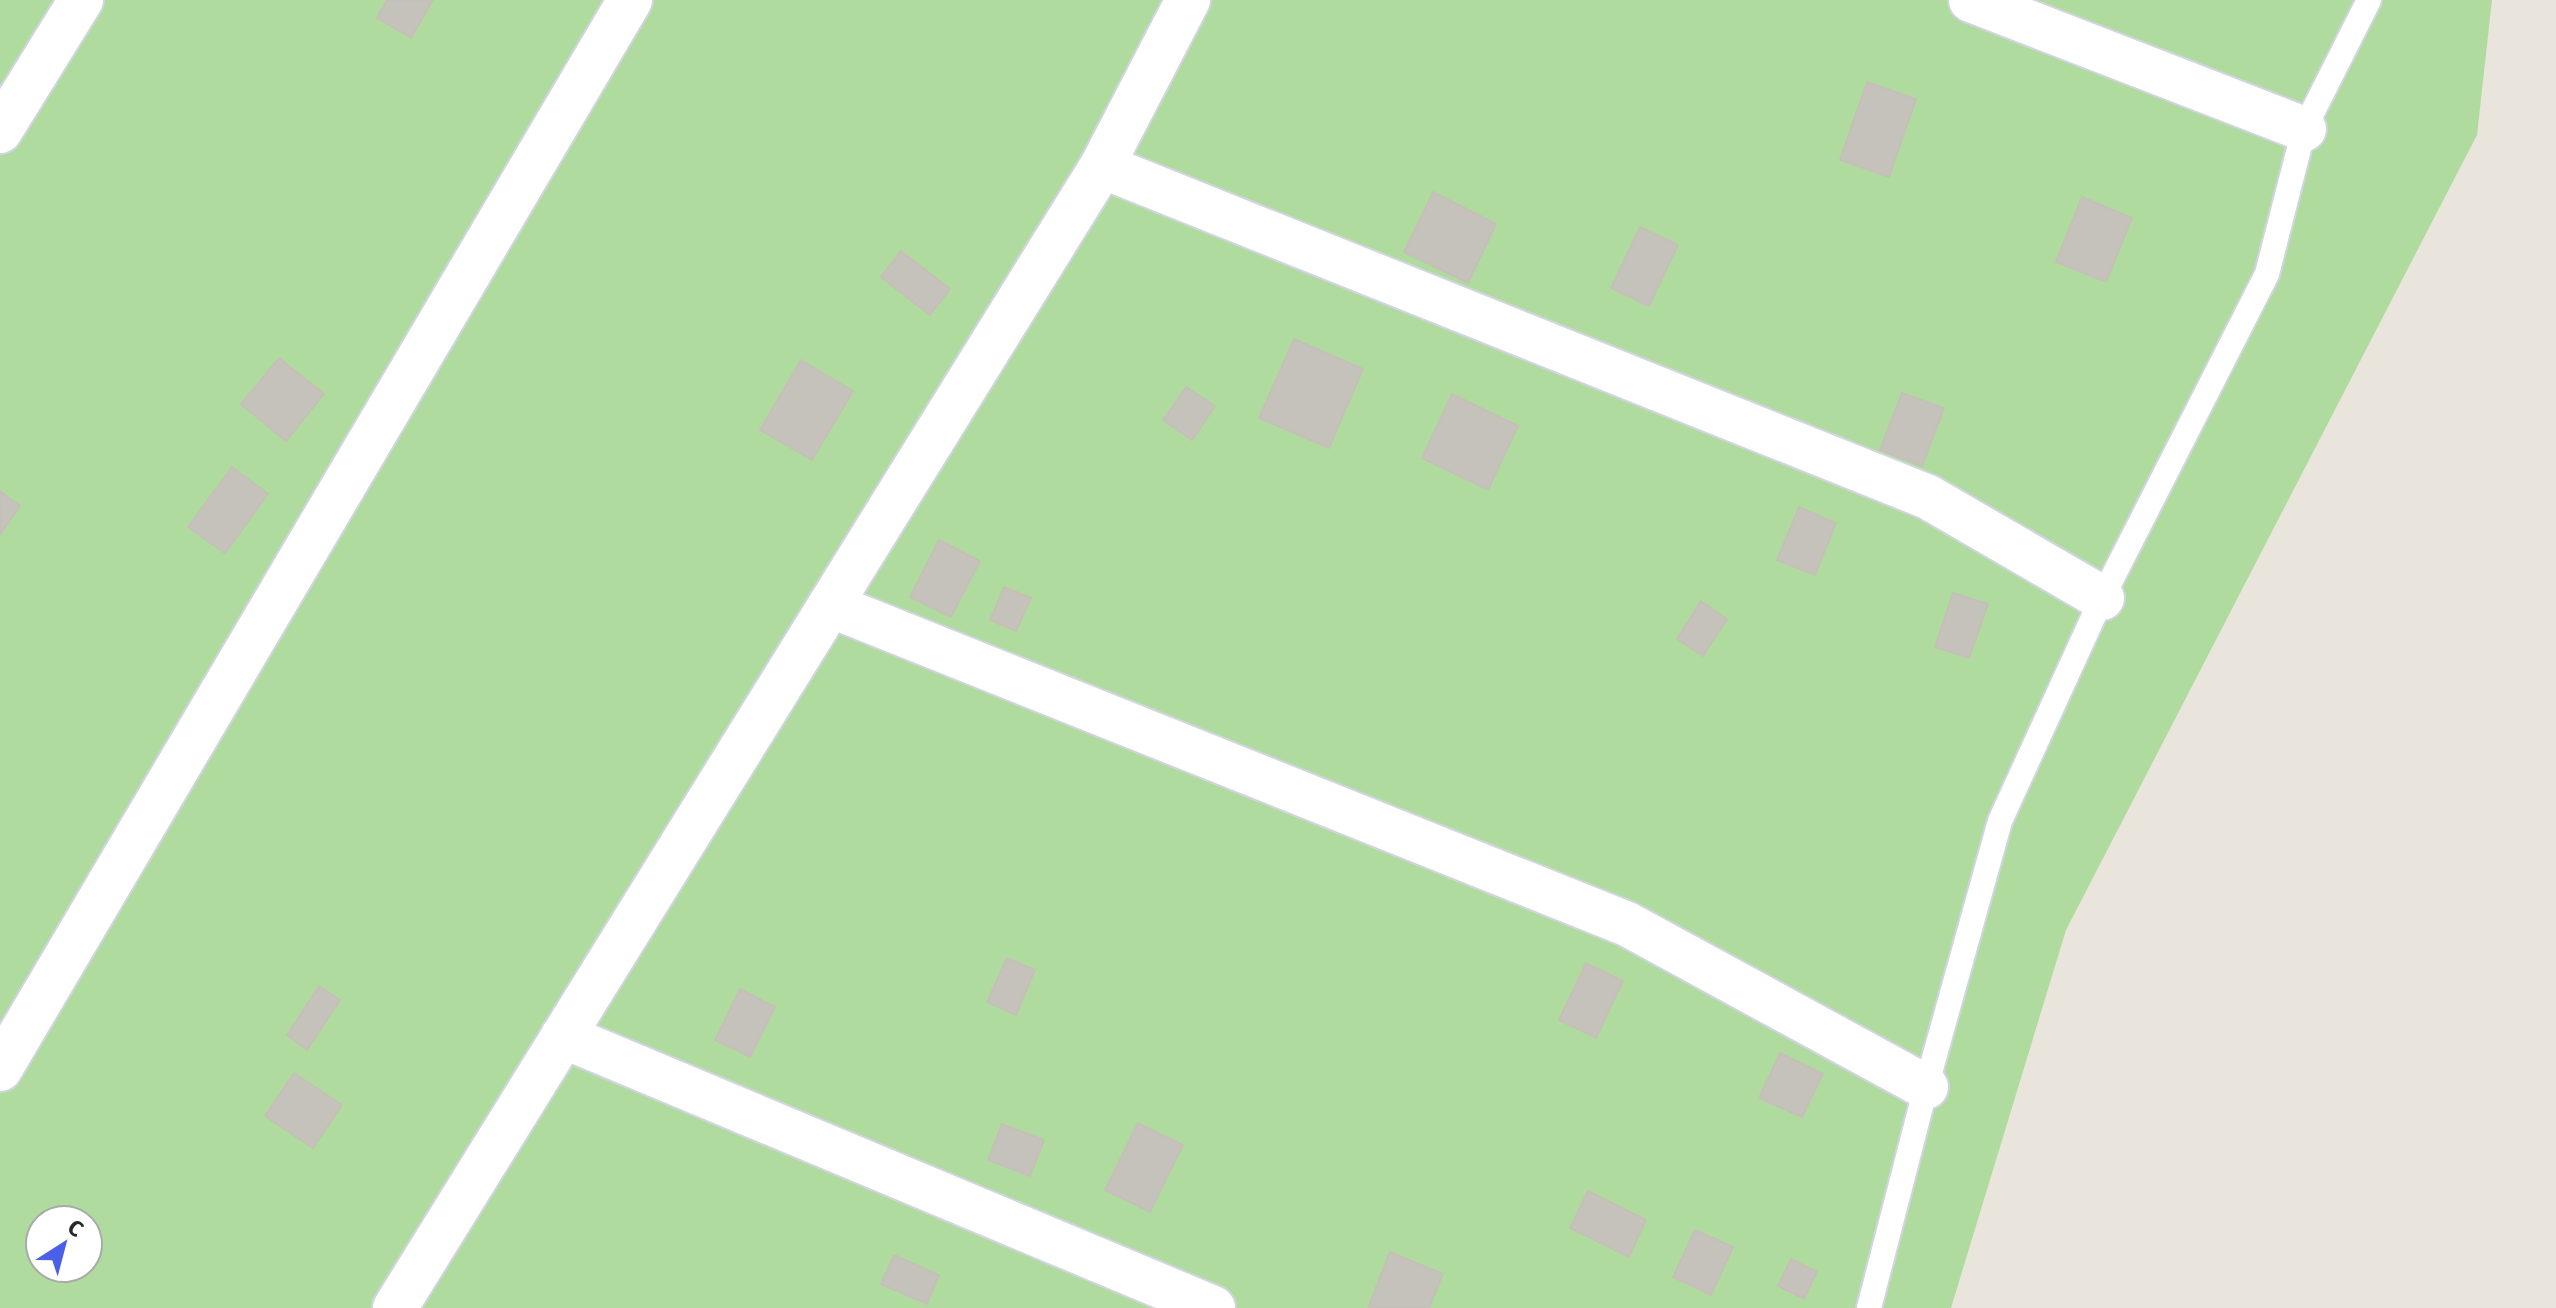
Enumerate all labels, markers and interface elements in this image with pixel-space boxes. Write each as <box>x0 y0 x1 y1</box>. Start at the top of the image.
north arrow <box>24 1204 104 1284</box>
text: С <box>62 1214 89 1243</box>

